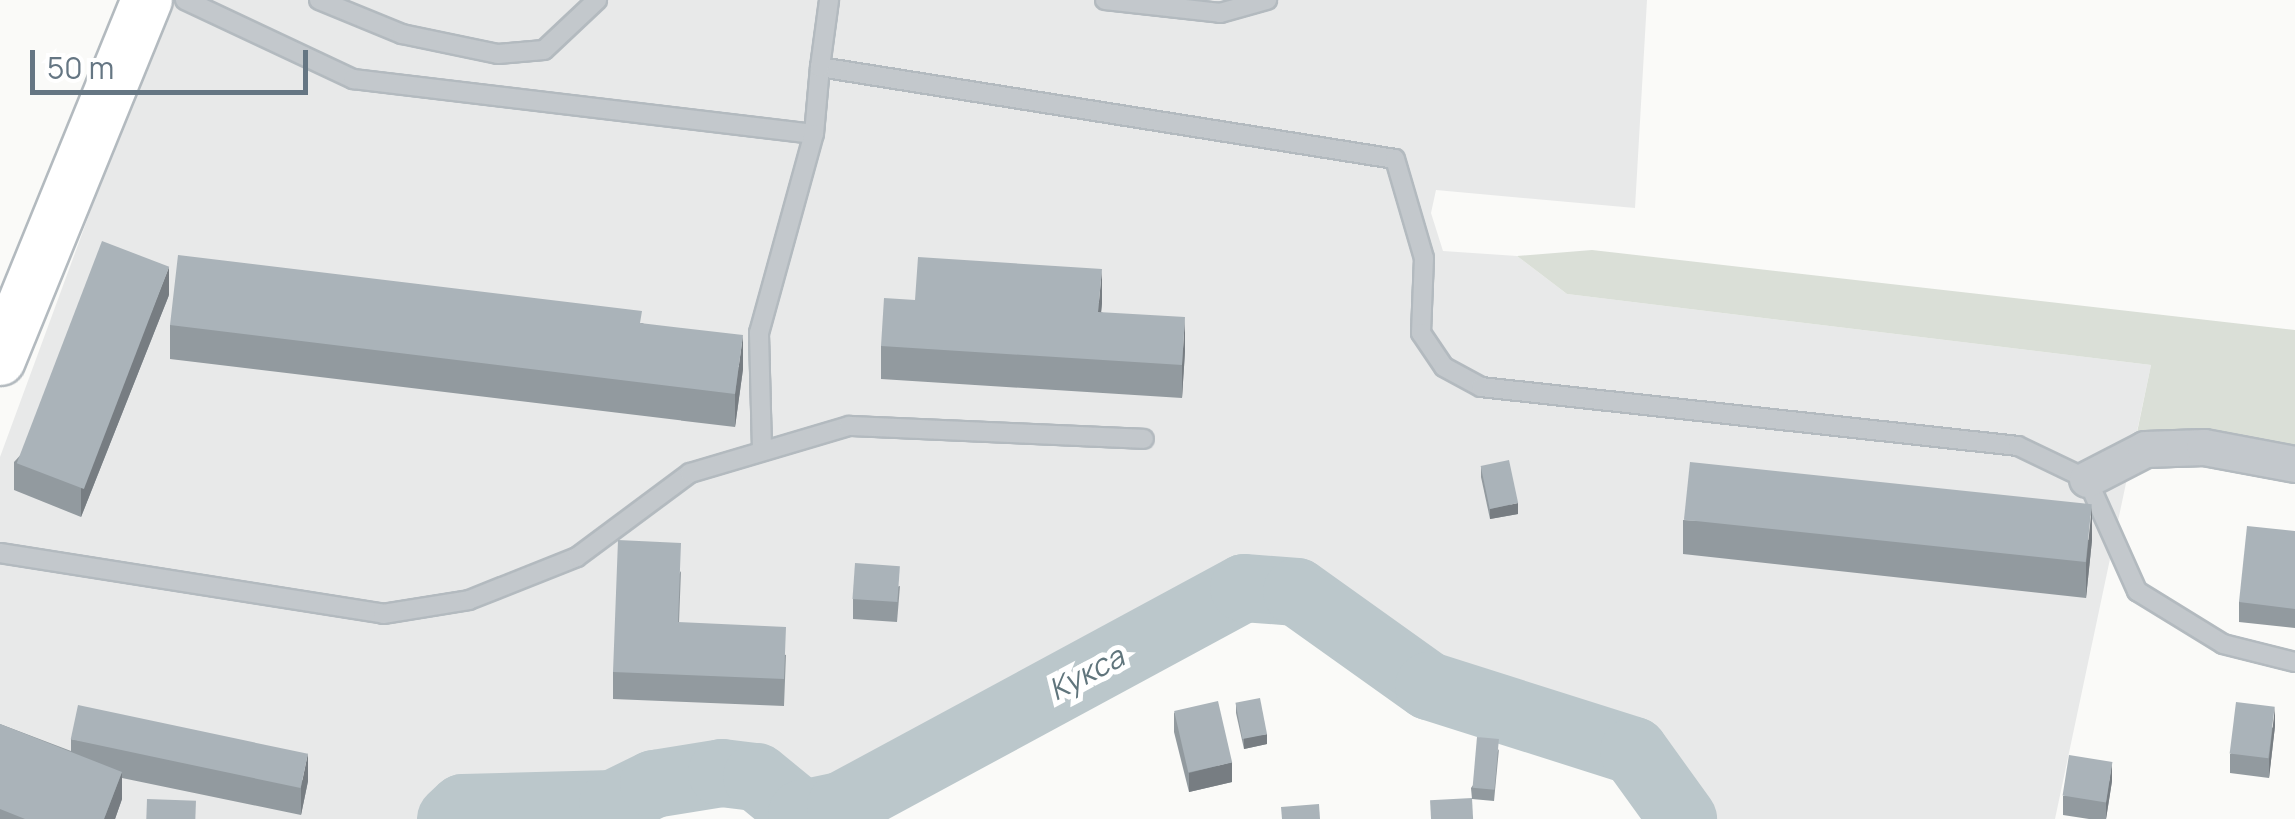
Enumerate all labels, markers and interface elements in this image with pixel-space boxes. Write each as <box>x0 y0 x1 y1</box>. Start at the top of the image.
scale bar <box>35 30 312 92</box>
text: 50 m <box>47 47 114 88</box>
water label: Кукса <box>1042 638 1130 708</box>

